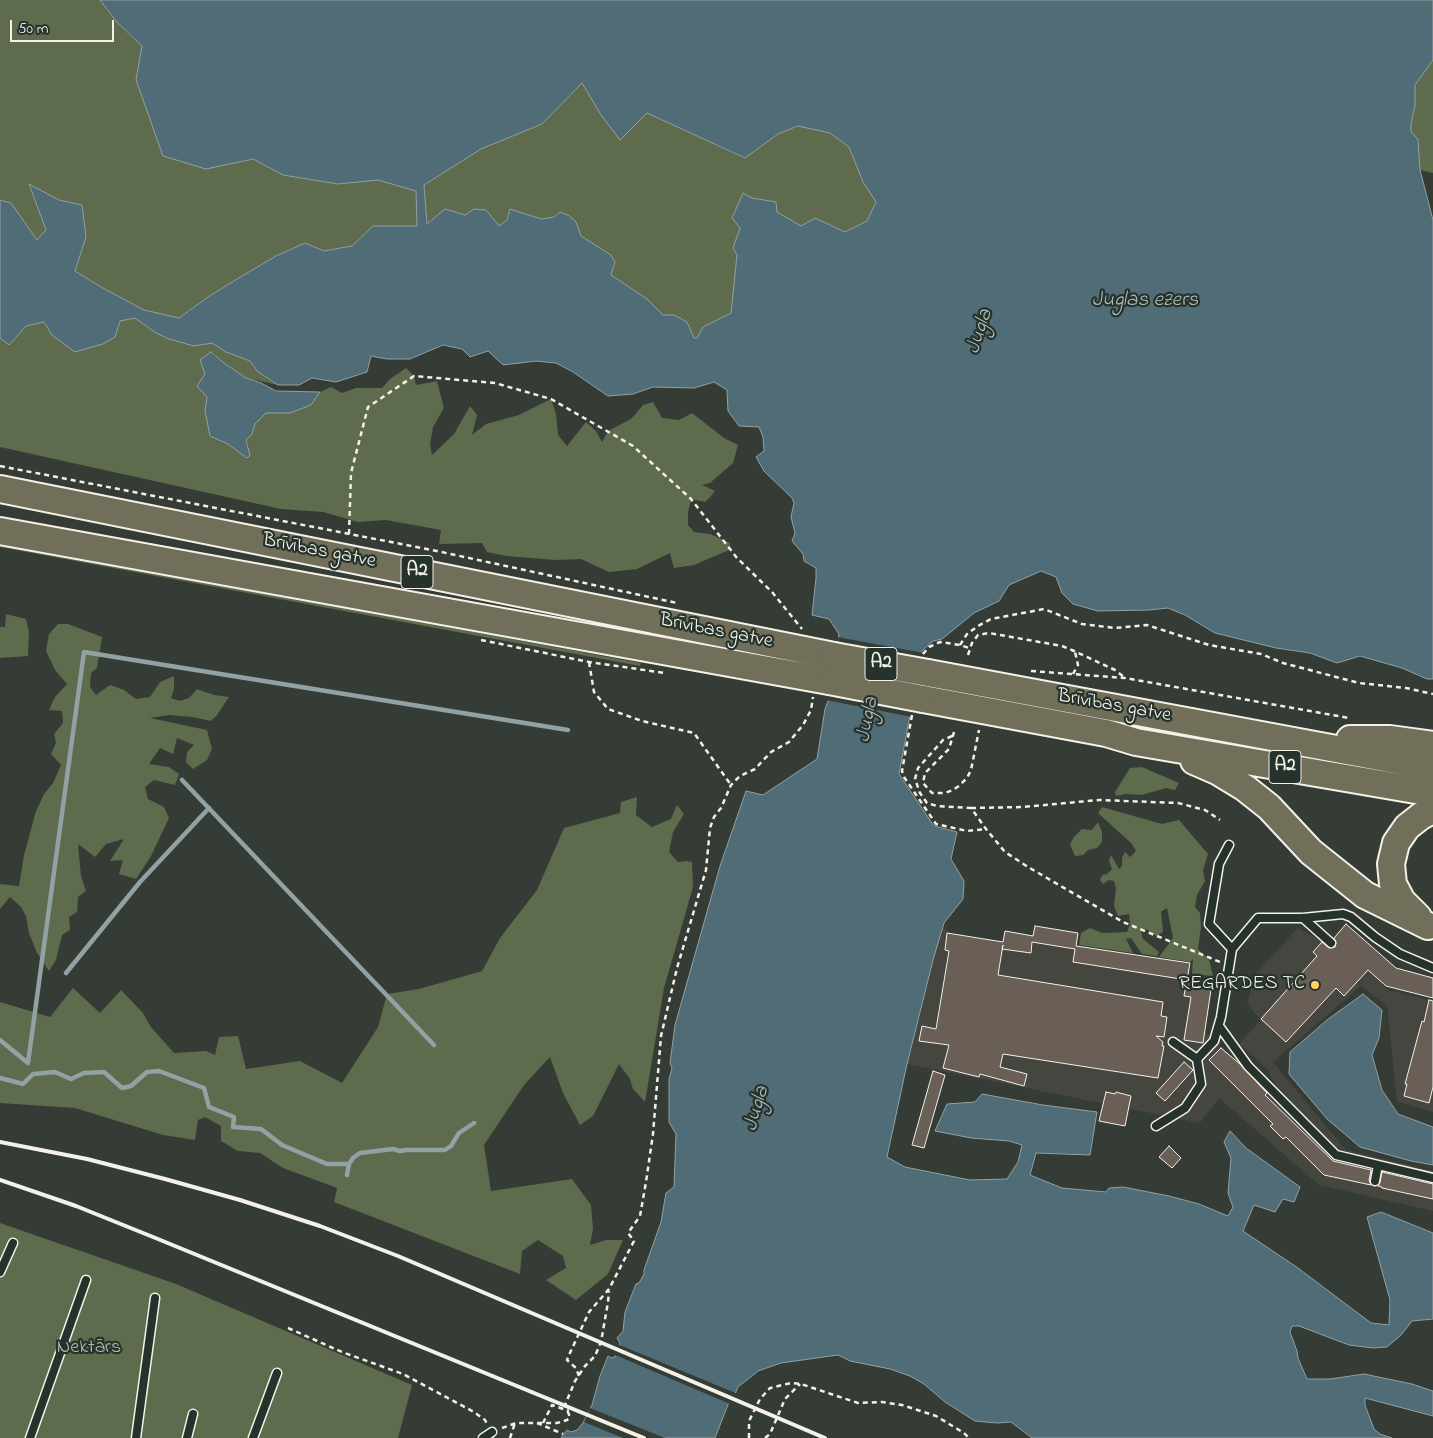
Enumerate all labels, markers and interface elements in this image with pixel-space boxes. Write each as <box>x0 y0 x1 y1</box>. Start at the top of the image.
scale bar <box>12 10 116 42</box>
text: 50 m <box>18 18 48 40</box>
water label: Juglas ezers <box>1092 289 1198 315</box>
water label: Jugla <box>962 306 1000 358</box>
street label: Brīvības gatve <box>260 529 378 575</box>
road number: A2 <box>401 556 433 588</box>
street label: Brīvības gatve <box>657 609 775 655</box>
road number: A2 <box>865 648 897 681</box>
street label: Brīvības gatve <box>1055 685 1173 729</box>
water label: Jugla <box>852 695 886 745</box>
road number: A2 <box>1269 750 1301 784</box>
place label: REGARDES TC <box>1179 973 1305 997</box>
marker: REGARDES TC <box>1309 979 1321 991</box>
water label: Jugla <box>740 1084 776 1134</box>
park label: Nektārs <box>57 1337 121 1361</box>

